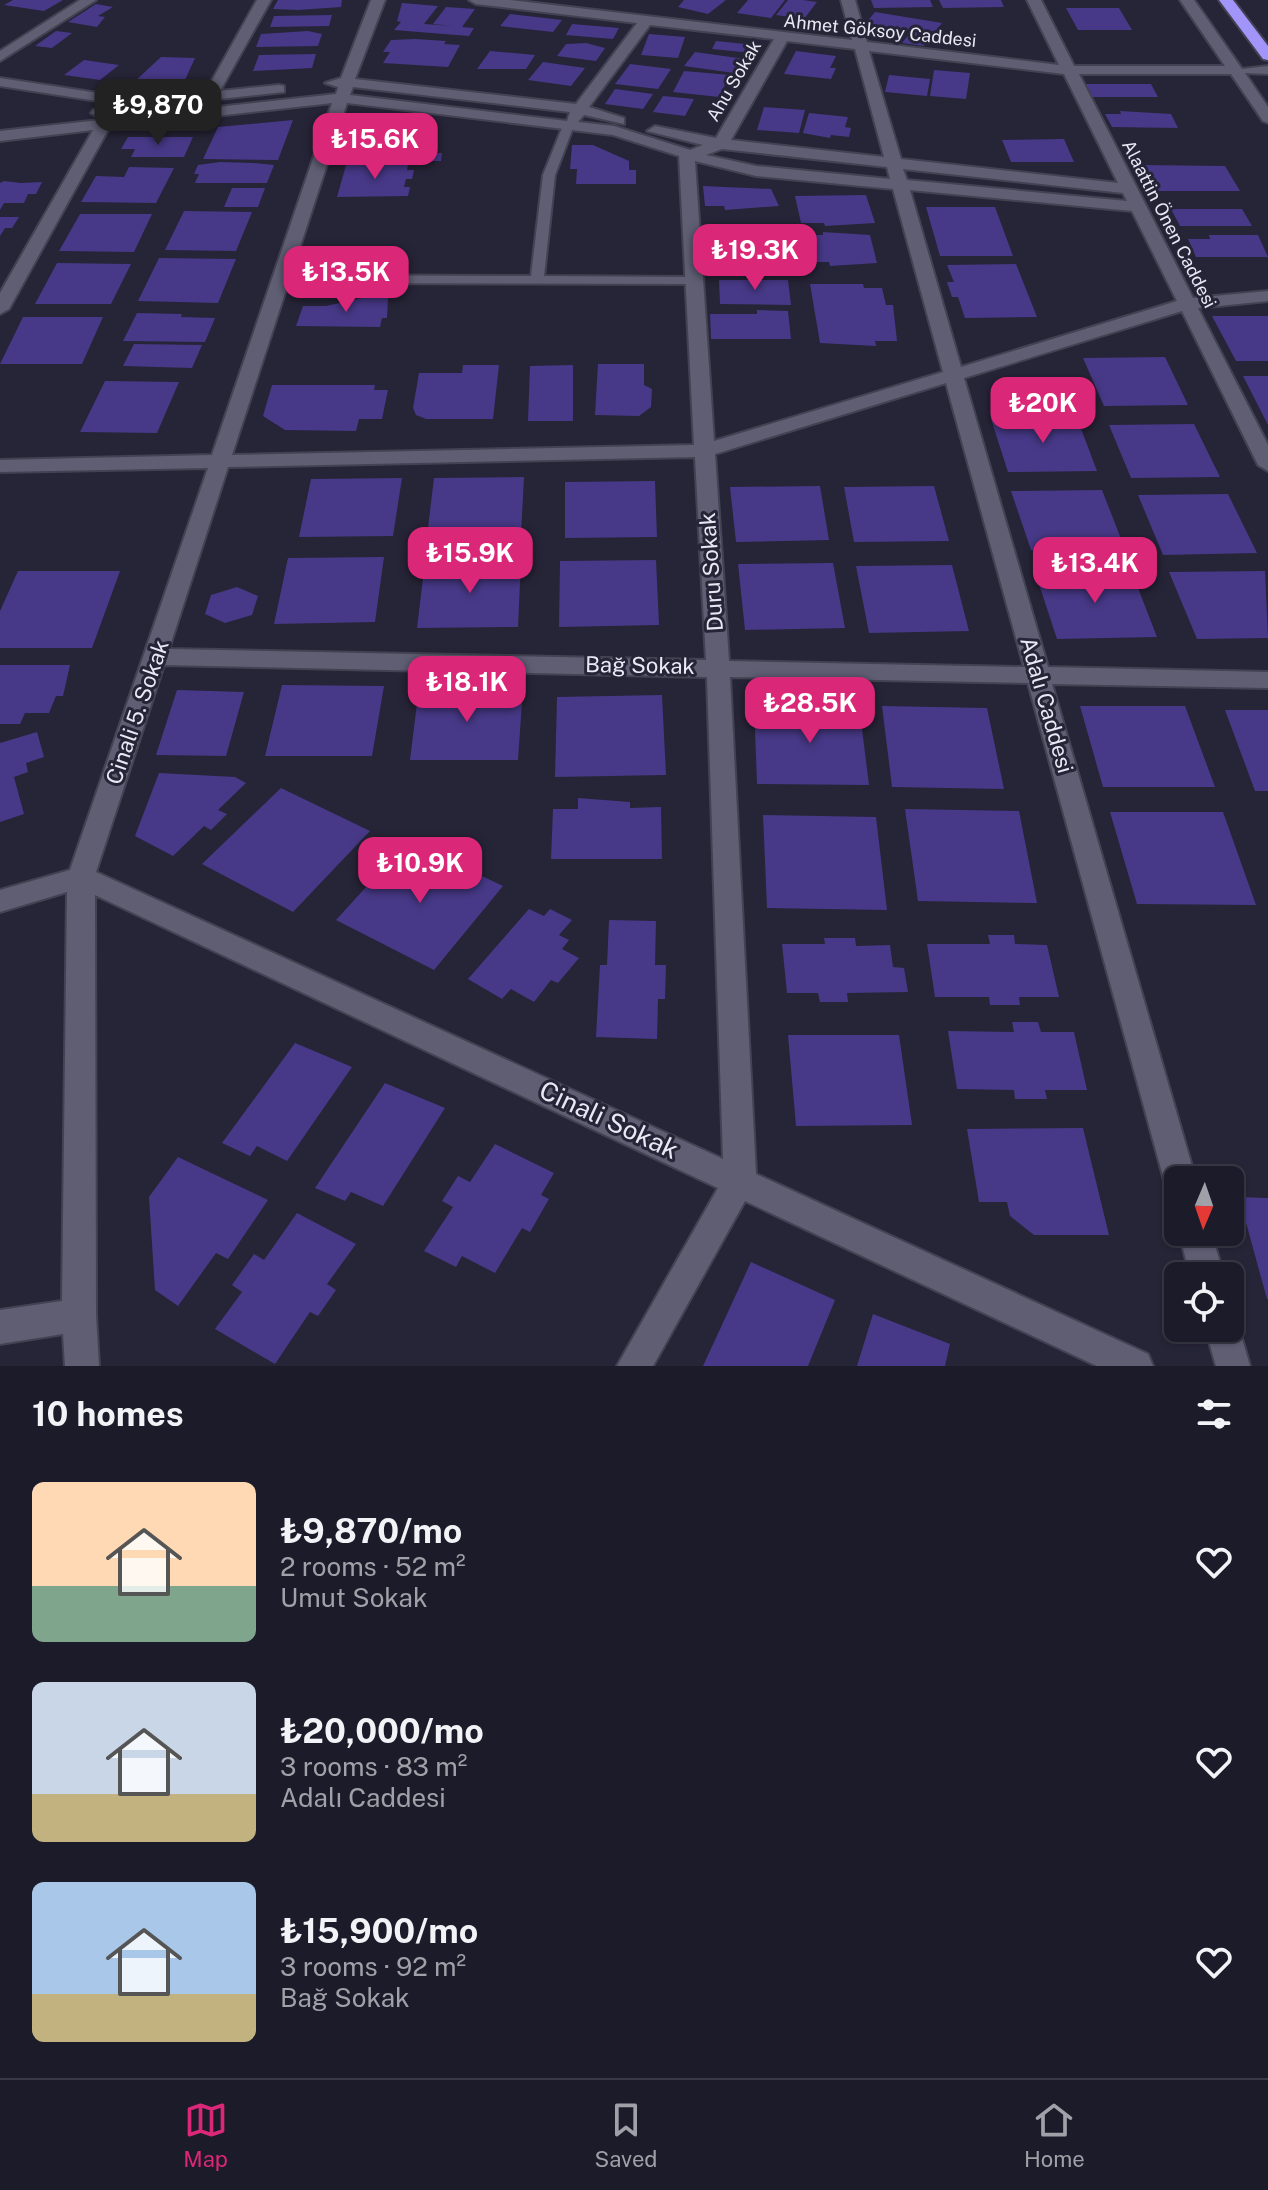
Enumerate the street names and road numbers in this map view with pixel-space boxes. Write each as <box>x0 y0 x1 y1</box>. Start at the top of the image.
street label: Ahmet Göksoy Caddesi <box>783 10 977 51</box>
street label: Ahu Sokak <box>702 36 765 125</box>
street label: Alaattin Önen Caddesi <box>1118 136 1222 311</box>
street label: Duru Sokak <box>694 512 728 632</box>
street label: Adalı Caddesi <box>1015 634 1079 776</box>
street label: Cinali 5. Sokak <box>100 636 174 788</box>
street label: Bağ Sokak <box>585 651 695 679</box>
street label: Cinali Sokak <box>535 1074 684 1165</box>

